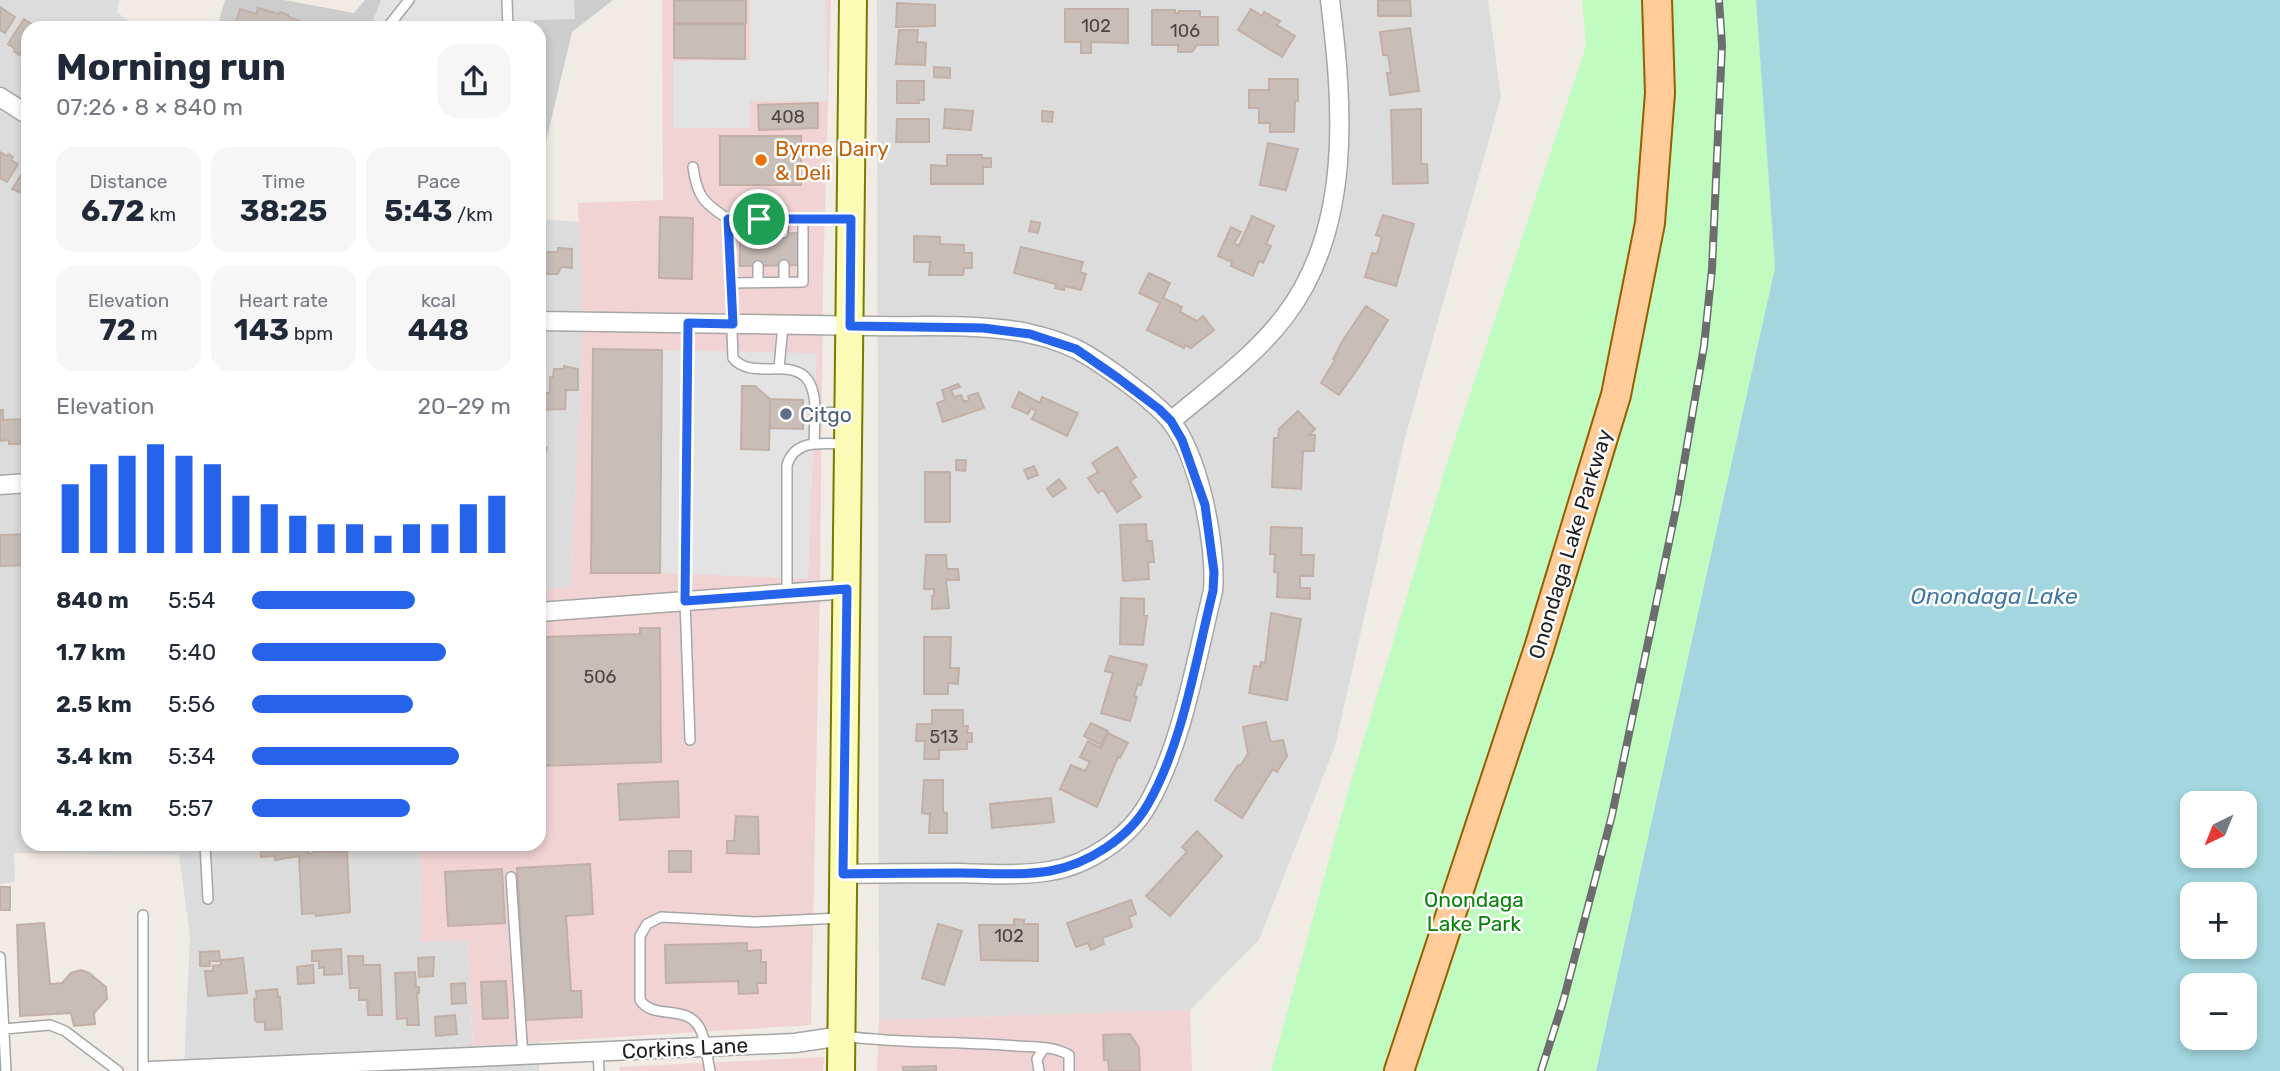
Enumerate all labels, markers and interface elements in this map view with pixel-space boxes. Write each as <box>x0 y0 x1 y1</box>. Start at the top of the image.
house number: 102 <box>1081 15 1111 37</box>
house number: 106 <box>1170 20 1200 42</box>
text: Morning run <box>56 44 286 90</box>
button: share <box>437 44 511 118</box>
text: 07:26 · 8 × 840 m <box>56 93 243 121</box>
house number: 408 <box>771 106 805 128</box>
place label: Byrne Dairy & Deli <box>775 136 889 185</box>
marker: Byrne Dairy & Deli <box>753 152 769 168</box>
text: Distance <box>90 170 167 193</box>
text: Time <box>262 170 305 193</box>
text: Pace <box>417 170 460 193</box>
pin <box>729 189 789 249</box>
text: 6.72 <box>81 193 145 229</box>
text: 38:25 <box>240 193 327 229</box>
text: 5:43 <box>384 193 452 229</box>
icon: arrive <box>740 200 778 238</box>
text: km <box>145 203 176 226</box>
text: /km <box>452 203 493 226</box>
text: Elevation <box>88 289 169 312</box>
text: Heart rate <box>239 289 328 312</box>
text: kcal <box>421 289 456 312</box>
text: 72 <box>99 312 136 348</box>
text: 143 <box>234 312 289 348</box>
text: 448 <box>408 312 469 348</box>
text: m <box>136 322 158 345</box>
text: bpm <box>289 322 333 345</box>
text: Elevation <box>56 392 155 420</box>
text: 20–29 m <box>417 392 511 420</box>
place label: Citgo <box>800 402 852 427</box>
marker: Citgo <box>778 406 794 422</box>
street label: Onondaga Lake Parkway <box>1523 426 1617 662</box>
water label: Onondaga Lake <box>1910 582 2078 610</box>
text: 840 m <box>56 586 129 614</box>
text: 5:54 <box>168 586 216 614</box>
text: 1.7 km <box>56 638 126 666</box>
text: 5:40 <box>168 638 216 666</box>
house number: 506 <box>584 666 617 688</box>
text: 2.5 km <box>56 690 132 718</box>
text: 5:56 <box>168 690 215 718</box>
house number: 513 <box>930 726 958 748</box>
text: 3.4 km <box>56 742 133 770</box>
text: 5:34 <box>168 742 216 770</box>
north arrow <box>2180 791 2258 868</box>
map controls <box>2180 791 2257 1050</box>
text: 4.2 km <box>56 794 132 822</box>
text: 5:57 <box>168 794 213 822</box>
button: + <box>2180 882 2257 959</box>
park label: Onondaga Lake Park <box>1424 887 1524 936</box>
house number: 102 <box>994 925 1024 947</box>
button: − <box>2180 973 2257 1050</box>
street label: Corkins Lane <box>621 1032 749 1064</box>

